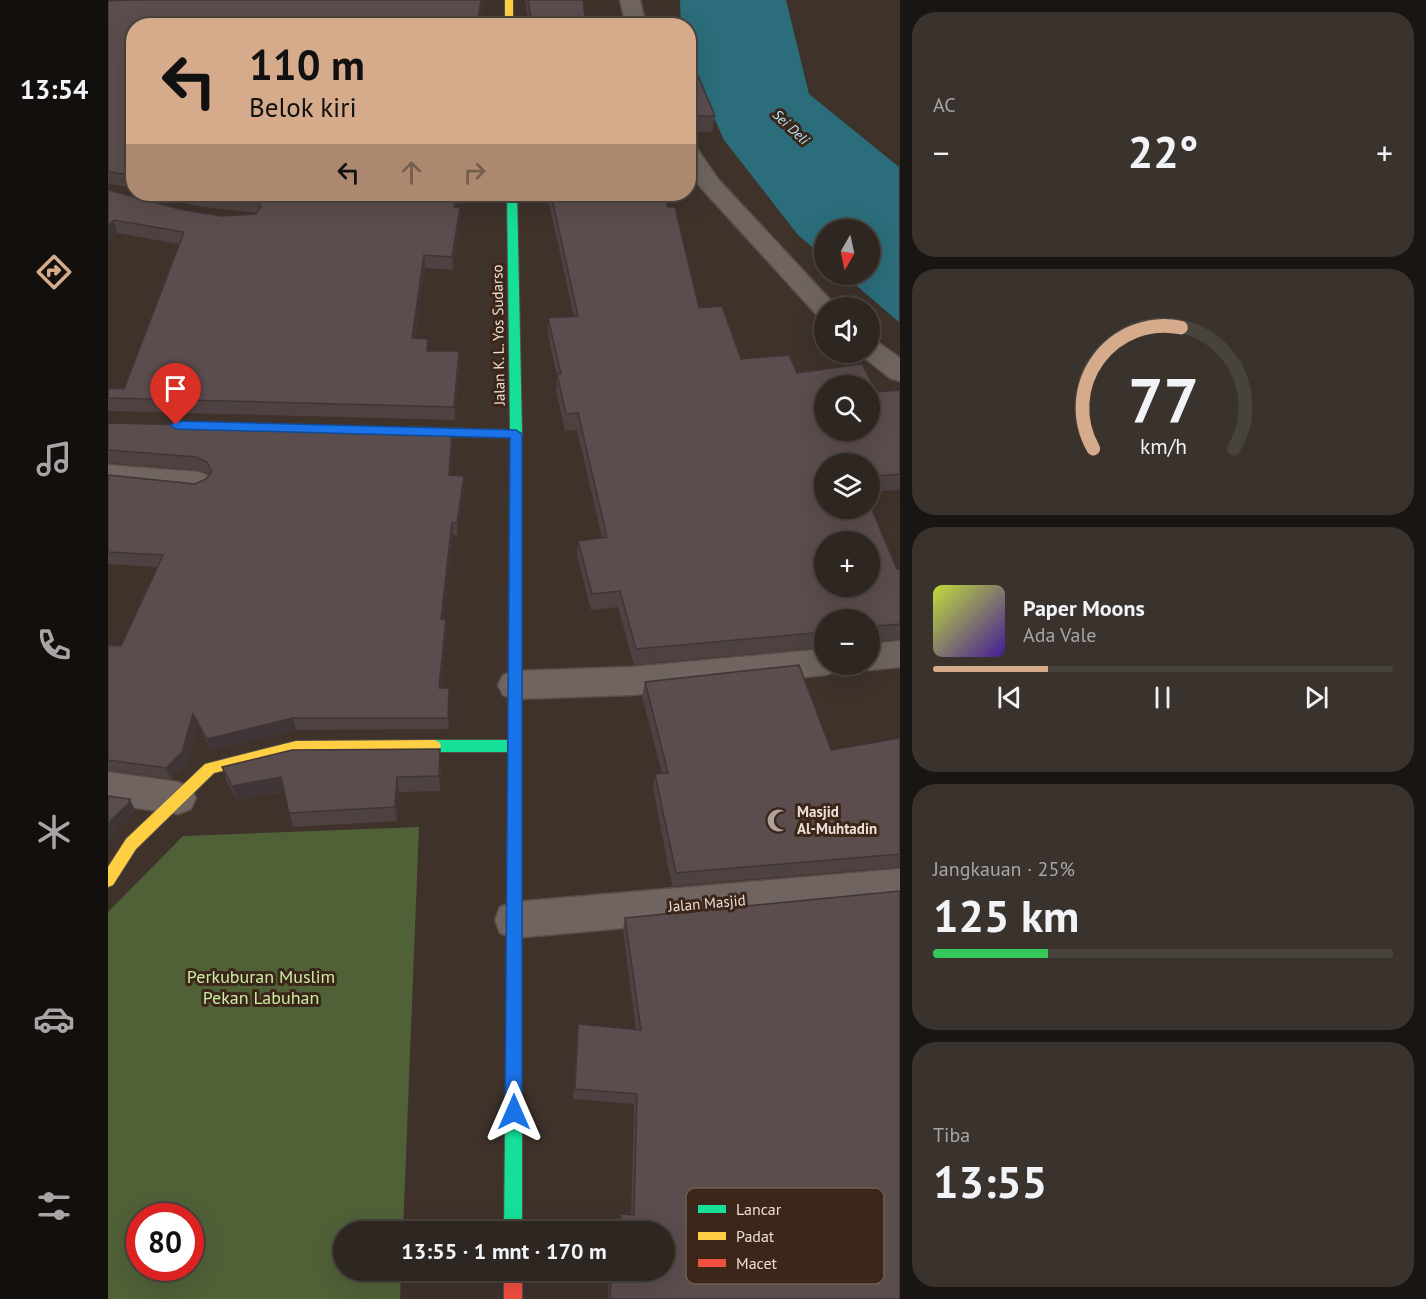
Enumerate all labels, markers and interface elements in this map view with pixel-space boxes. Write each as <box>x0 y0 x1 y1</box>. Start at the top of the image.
text: 110 m <box>249 37 365 92</box>
icon: left <box>150 42 228 120</box>
text: 13:54 <box>20 72 88 106</box>
text: Belok kiri <box>249 90 357 124</box>
text: AC <box>933 92 956 118</box>
water label: Sei Deli <box>769 106 813 149</box>
text: 22° <box>1128 122 1198 180</box>
text: − <box>933 131 950 174</box>
text: + <box>1376 131 1393 174</box>
icon: left <box>332 156 365 189</box>
icon: ahead <box>395 156 428 189</box>
icon: right <box>458 156 491 189</box>
north arrow <box>814 219 880 285</box>
map controls <box>814 219 880 675</box>
icon: directions <box>33 251 75 293</box>
street label: Jalan K. L. Yos Sudarso <box>487 264 509 407</box>
button: sound <box>814 297 880 363</box>
text: 77 <box>1128 359 1198 440</box>
pin <box>150 363 201 425</box>
icon: arrive <box>159 372 192 405</box>
button: search <box>814 375 880 441</box>
text: km/h <box>1139 433 1186 461</box>
icon: music <box>33 438 75 480</box>
button: layers <box>814 453 880 519</box>
button: + <box>814 531 880 597</box>
text: Paper Moons <box>1023 594 1145 622</box>
button: − <box>814 609 880 675</box>
text: Ada Vale <box>1023 622 1096 648</box>
icon: phone <box>33 624 75 666</box>
icon: previous <box>993 681 1026 714</box>
icon: pause <box>1146 681 1179 714</box>
icon: next <box>1300 681 1333 714</box>
place label: Masjid Al-Muhtadin <box>797 802 877 838</box>
mosque icon: Masjid Al-Muhtadin <box>766 807 792 833</box>
icon: climate <box>33 811 75 853</box>
text: Jangkauan · 25% <box>933 856 1075 882</box>
text: 125 km <box>933 886 1079 944</box>
street label: Jalan Masjid <box>667 890 746 916</box>
park label: Perkuburan Muslim Pekan Labuhan <box>187 965 335 1009</box>
icon: car <box>33 998 75 1040</box>
position arrow <box>482 1080 546 1144</box>
text: Tiba <box>933 1122 970 1148</box>
text: 13:55 <box>933 1152 1047 1210</box>
icon: filters <box>33 1185 75 1227</box>
legend <box>686 1188 884 1284</box>
text: Lancar <box>736 1199 782 1219</box>
speed limit sign: 80 <box>126 1203 204 1281</box>
text: Padat <box>736 1226 775 1246</box>
text: 13:55 · 1 mnt · 170 m <box>401 1237 607 1265</box>
text: Macet <box>736 1253 778 1273</box>

